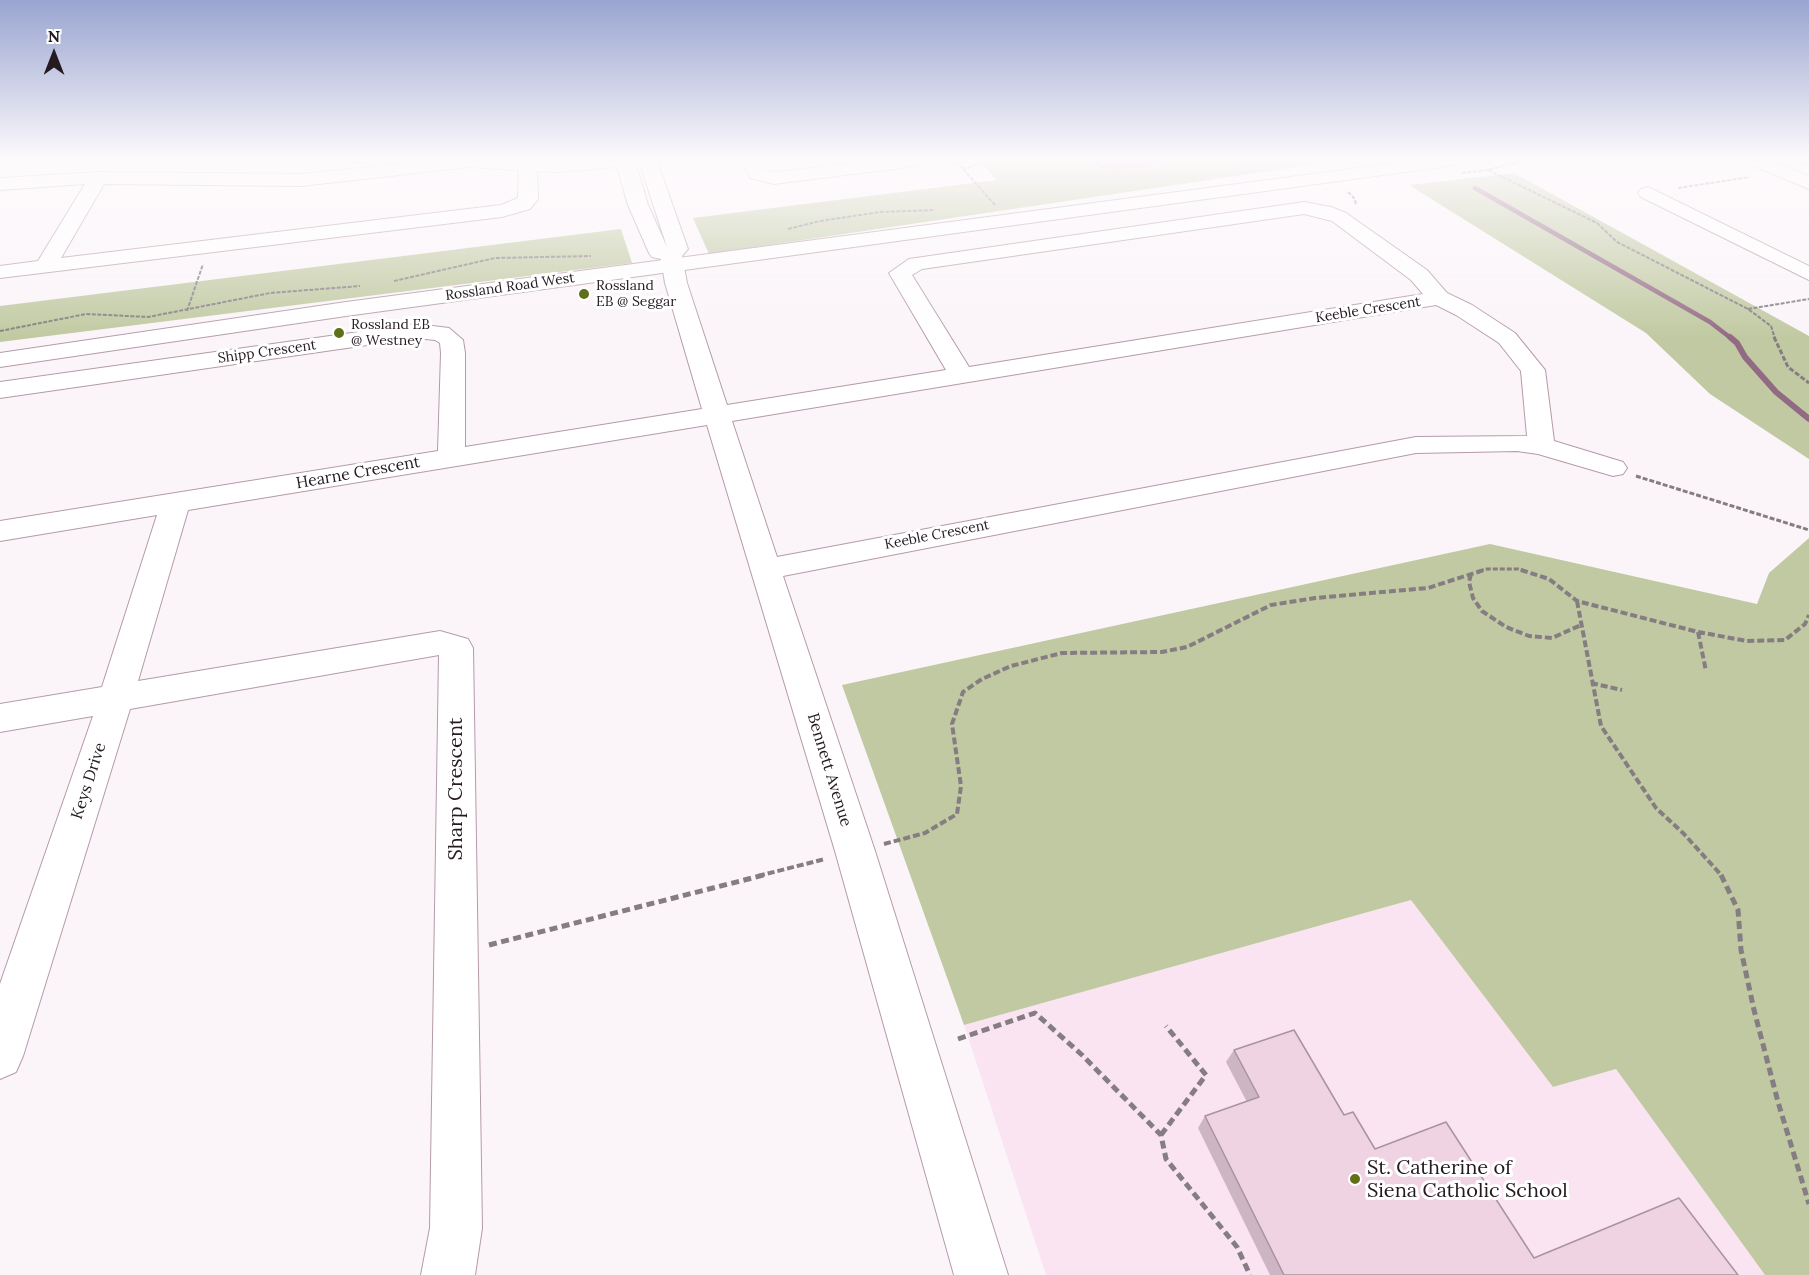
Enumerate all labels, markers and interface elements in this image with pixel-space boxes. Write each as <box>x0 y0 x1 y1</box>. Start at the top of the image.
north arrow <box>24 24 84 84</box>
text: N <box>48 26 60 46</box>
street label: Rossland Road West <box>444 270 576 304</box>
place label: Rossland EB @ Seggar <box>596 278 676 310</box>
marker: Rossland EB @ Seggar <box>577 287 591 301</box>
street label: Keeble Crescent <box>1314 293 1422 327</box>
place label: Rossland EB @ Westney <box>351 317 430 350</box>
marker: Rossland EB @ Westney <box>332 326 346 340</box>
street label: Shipp Crescent <box>217 337 317 367</box>
street label: Hearne Crescent <box>295 453 421 493</box>
street label: Keeble Crescent <box>883 517 991 553</box>
street label: Bennett Avenue <box>803 711 855 829</box>
street label: Sharp Crescent <box>444 717 468 861</box>
street label: Keys Drive <box>68 740 110 822</box>
place label: St. Catherine of Siena Catholic School <box>1367 1156 1568 1203</box>
marker: St. Catherine of Siena Catholic School <box>1348 1172 1362 1186</box>

